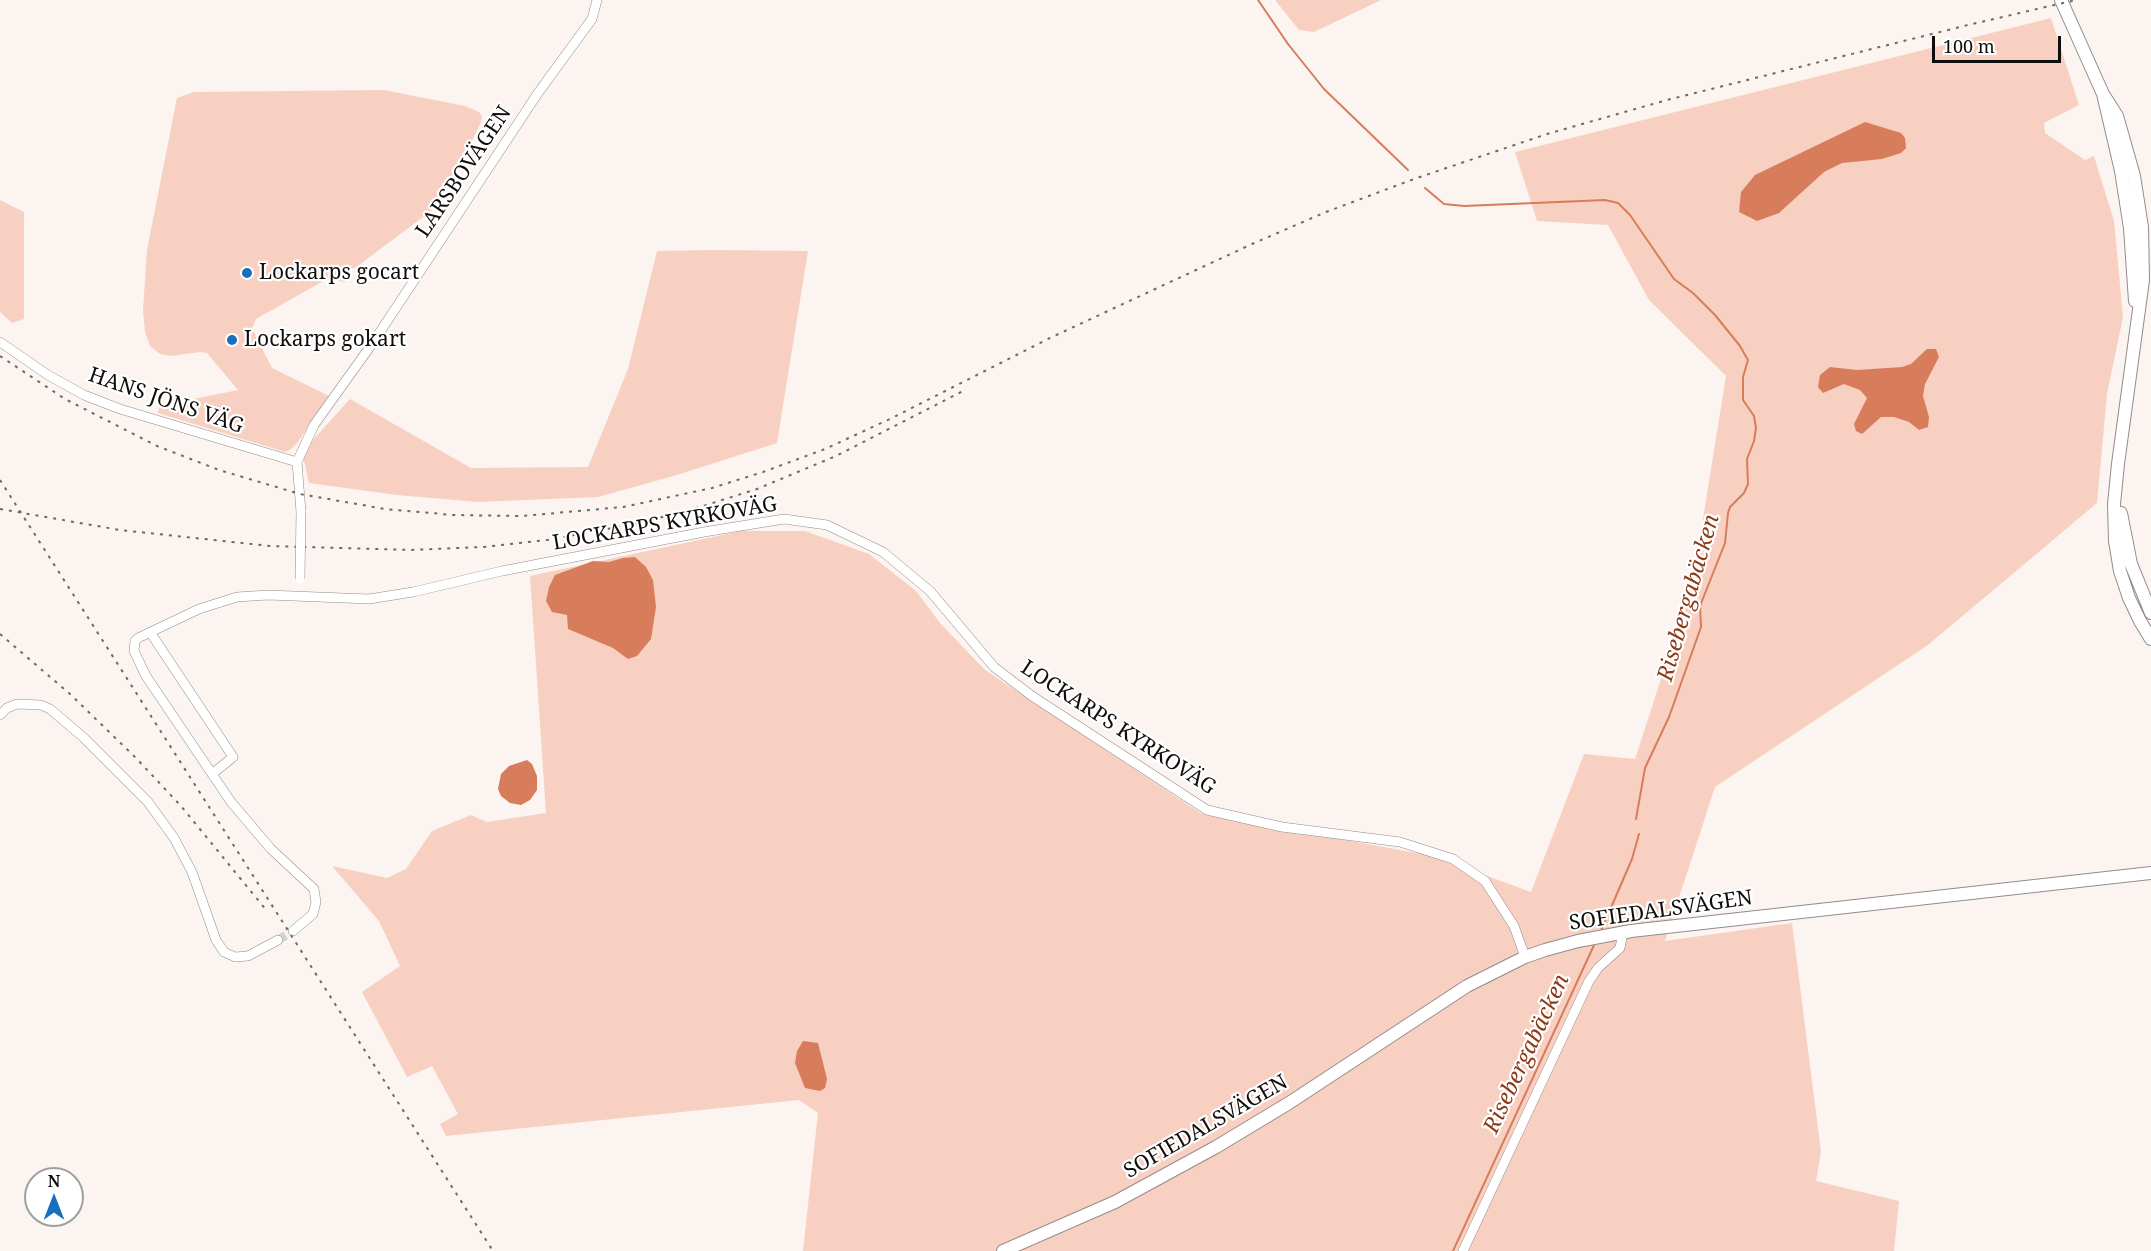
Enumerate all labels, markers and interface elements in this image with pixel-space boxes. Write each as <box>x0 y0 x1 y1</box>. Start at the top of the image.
scale bar <box>1935 24 2064 62</box>
text: 100 m <box>1943 34 1995 58</box>
street label: LARSBOVÄGEN <box>411 102 517 242</box>
place label: Lockarps gocart <box>259 260 419 286</box>
marker: Lockarps gocart <box>240 266 254 280</box>
place label: Lockarps gokart <box>244 327 406 353</box>
marker: Lockarps gokart <box>225 333 239 347</box>
street label: HANS JÖNS VÄG <box>85 363 247 439</box>
street label: LOCKARPS KYRKOVÄG <box>551 492 779 556</box>
water label: Risebergabäcken <box>1653 512 1725 684</box>
street label: LOCKARPS KYRKOVÄG <box>1016 656 1220 800</box>
street label: SOFIEDALSVÄGEN <box>1568 886 1754 936</box>
water label: Risebergabäcken <box>1479 970 1575 1138</box>
street label: SOFIEDALSVÄGEN <box>1120 1070 1292 1184</box>
north arrow <box>24 1167 84 1227</box>
text: N <box>48 1170 60 1192</box>

